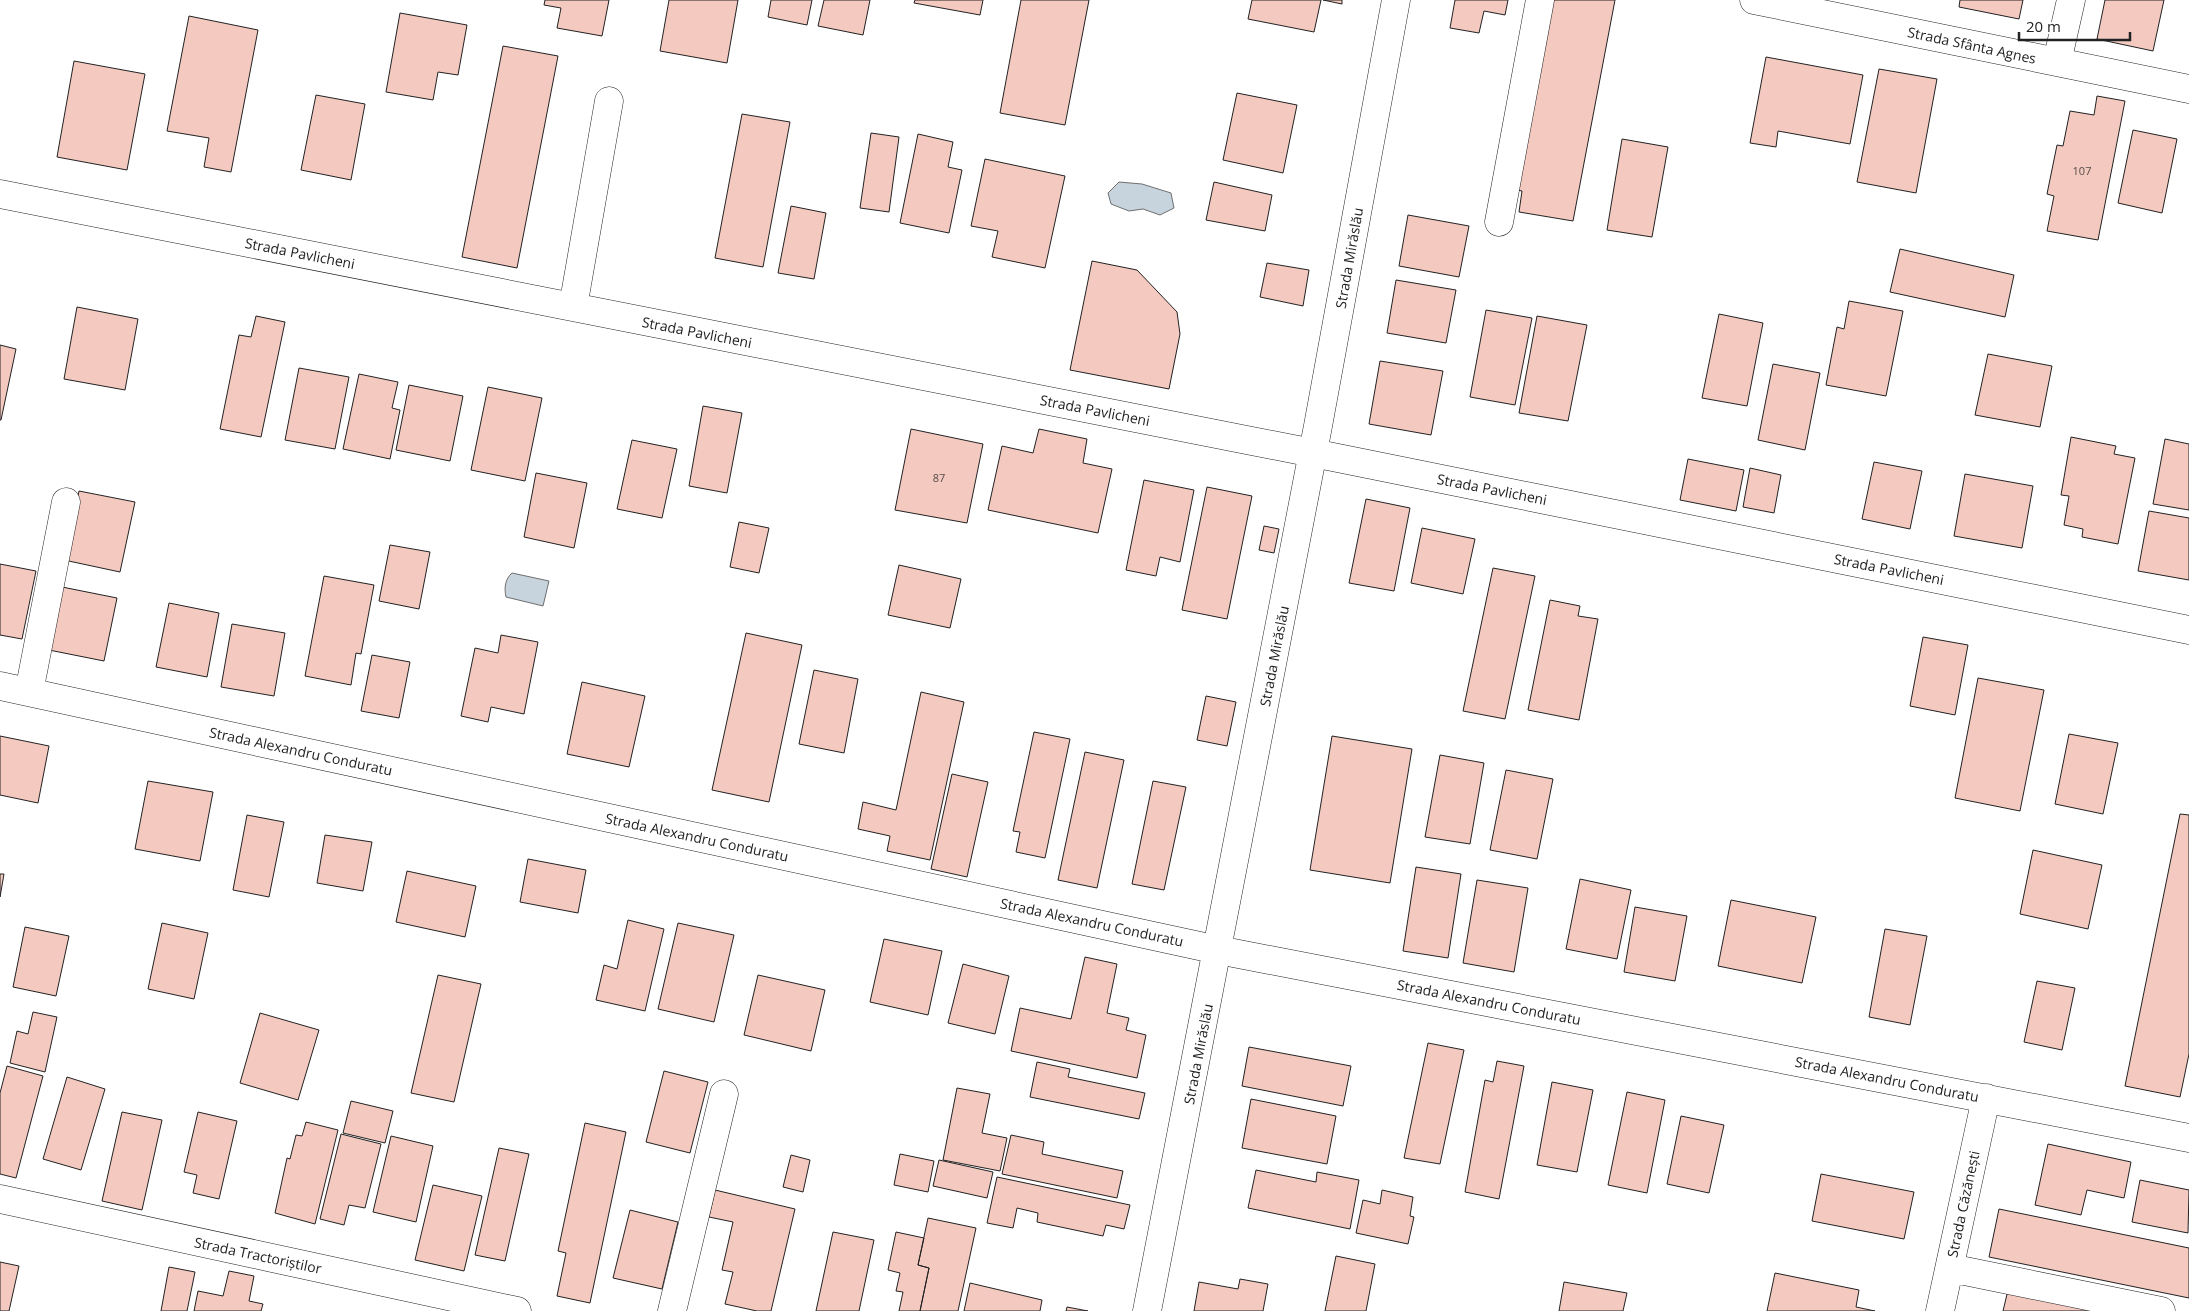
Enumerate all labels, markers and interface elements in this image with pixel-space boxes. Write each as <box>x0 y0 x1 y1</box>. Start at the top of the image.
scale bar <box>2019 10 2130 42</box>
text: 20 m <box>2026 16 2061 36</box>
street label: Strada Sfânta Agnes <box>1906 22 2038 68</box>
house number: 107 <box>2073 163 2091 178</box>
street label: Strada Mirăslău <box>1331 206 1367 310</box>
street label: Strada Pavlicheni <box>243 233 357 273</box>
street label: Strada Pavlicheni <box>640 312 754 352</box>
street label: Strada Pavlicheni <box>1038 390 1152 430</box>
street label: Strada Pavlicheni <box>1435 469 1549 509</box>
house number: 87 <box>933 470 945 485</box>
street label: Strada Pavlicheni <box>1832 549 1946 589</box>
street label: Strada Mirăslău <box>1255 604 1293 708</box>
street label: Strada Alexandru Conduratu <box>208 722 394 780</box>
street label: Strada Alexandru Conduratu <box>604 808 790 866</box>
street label: Strada Alexandru Conduratu <box>999 893 1185 951</box>
street label: Strada Alexandru Conduratu <box>1396 975 1582 1029</box>
street label: Strada Mirăslău <box>1179 1002 1217 1106</box>
street label: Strada Alexandru Conduratu <box>1794 1052 1980 1106</box>
street label: Strada Căzănești <box>1942 1149 1984 1259</box>
street label: Strada Tractoriștilor <box>193 1232 324 1278</box>

